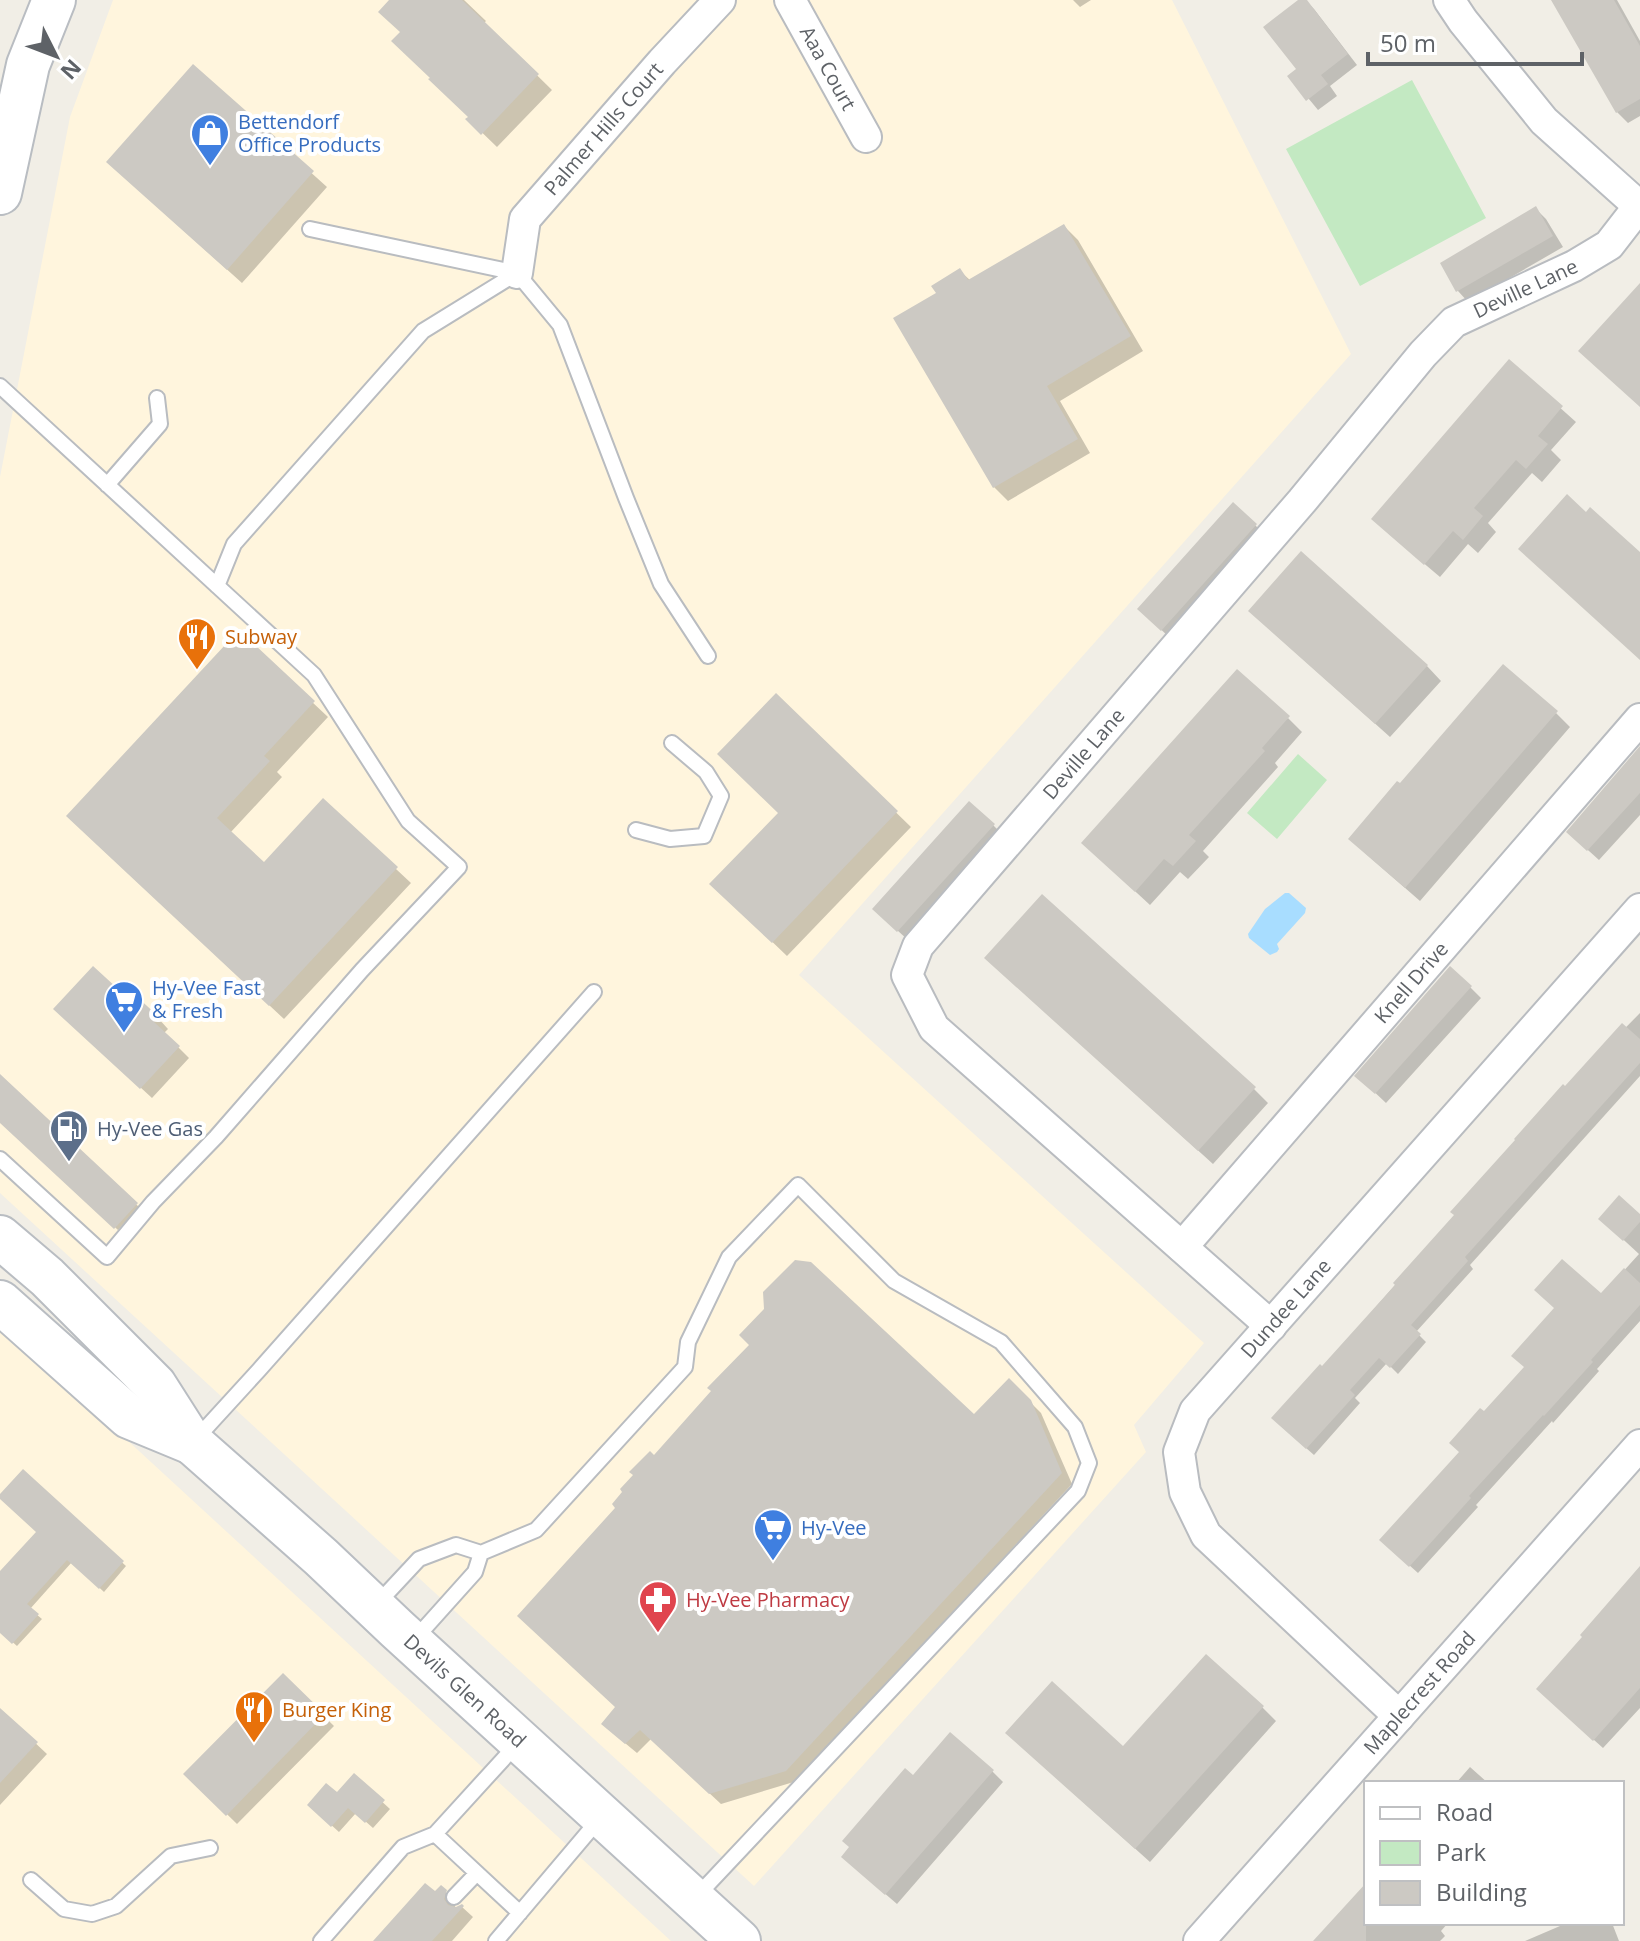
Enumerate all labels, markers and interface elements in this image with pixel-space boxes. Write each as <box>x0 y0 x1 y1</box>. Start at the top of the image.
north arrow <box>16 16 96 96</box>
scale bar <box>1368 16 1582 66</box>
street label: Aaa Court <box>794 21 862 115</box>
text: 50 m <box>1380 26 1436 59</box>
text: N <box>54 53 89 87</box>
street label: Palmer Hills Court <box>538 56 669 201</box>
place label: Bettendorf Office Products <box>238 108 381 158</box>
shop icon: Bettendorf Office Products <box>189 112 231 167</box>
street label: Deville Lane <box>1469 252 1582 324</box>
restaurant icon: Subway <box>176 616 218 671</box>
place label: Subway <box>225 623 298 650</box>
street label: Deville Lane <box>1036 702 1130 805</box>
street label: Knell Drive <box>1368 936 1454 1029</box>
place label: Hy-Vee Fast & Fresh <box>152 974 261 1024</box>
supermarket icon: Hy-Vee Fast & Fresh <box>103 979 145 1034</box>
fuel station icon: Hy-Vee Gas <box>48 1108 90 1163</box>
place label: Hy-Vee Gas <box>97 1115 203 1142</box>
street label: Dundee Lane <box>1234 1253 1337 1363</box>
supermarket icon: Hy-Vee <box>752 1507 794 1562</box>
place label: Hy-Vee <box>801 1514 867 1541</box>
pharmacy icon: Hy-Vee Pharmacy <box>637 1579 679 1634</box>
place label: Hy-Vee Pharmacy <box>686 1586 851 1613</box>
street label: Maplecrest Road <box>1357 1625 1481 1760</box>
street label: Devils Glen Road <box>398 1628 532 1753</box>
restaurant icon: Burger King <box>233 1689 275 1744</box>
place label: Burger King <box>282 1696 391 1723</box>
legend <box>1364 1781 1624 1925</box>
text: Road <box>1436 1795 1493 1828</box>
text: Park <box>1436 1835 1487 1868</box>
text: Building <box>1436 1875 1527 1908</box>

